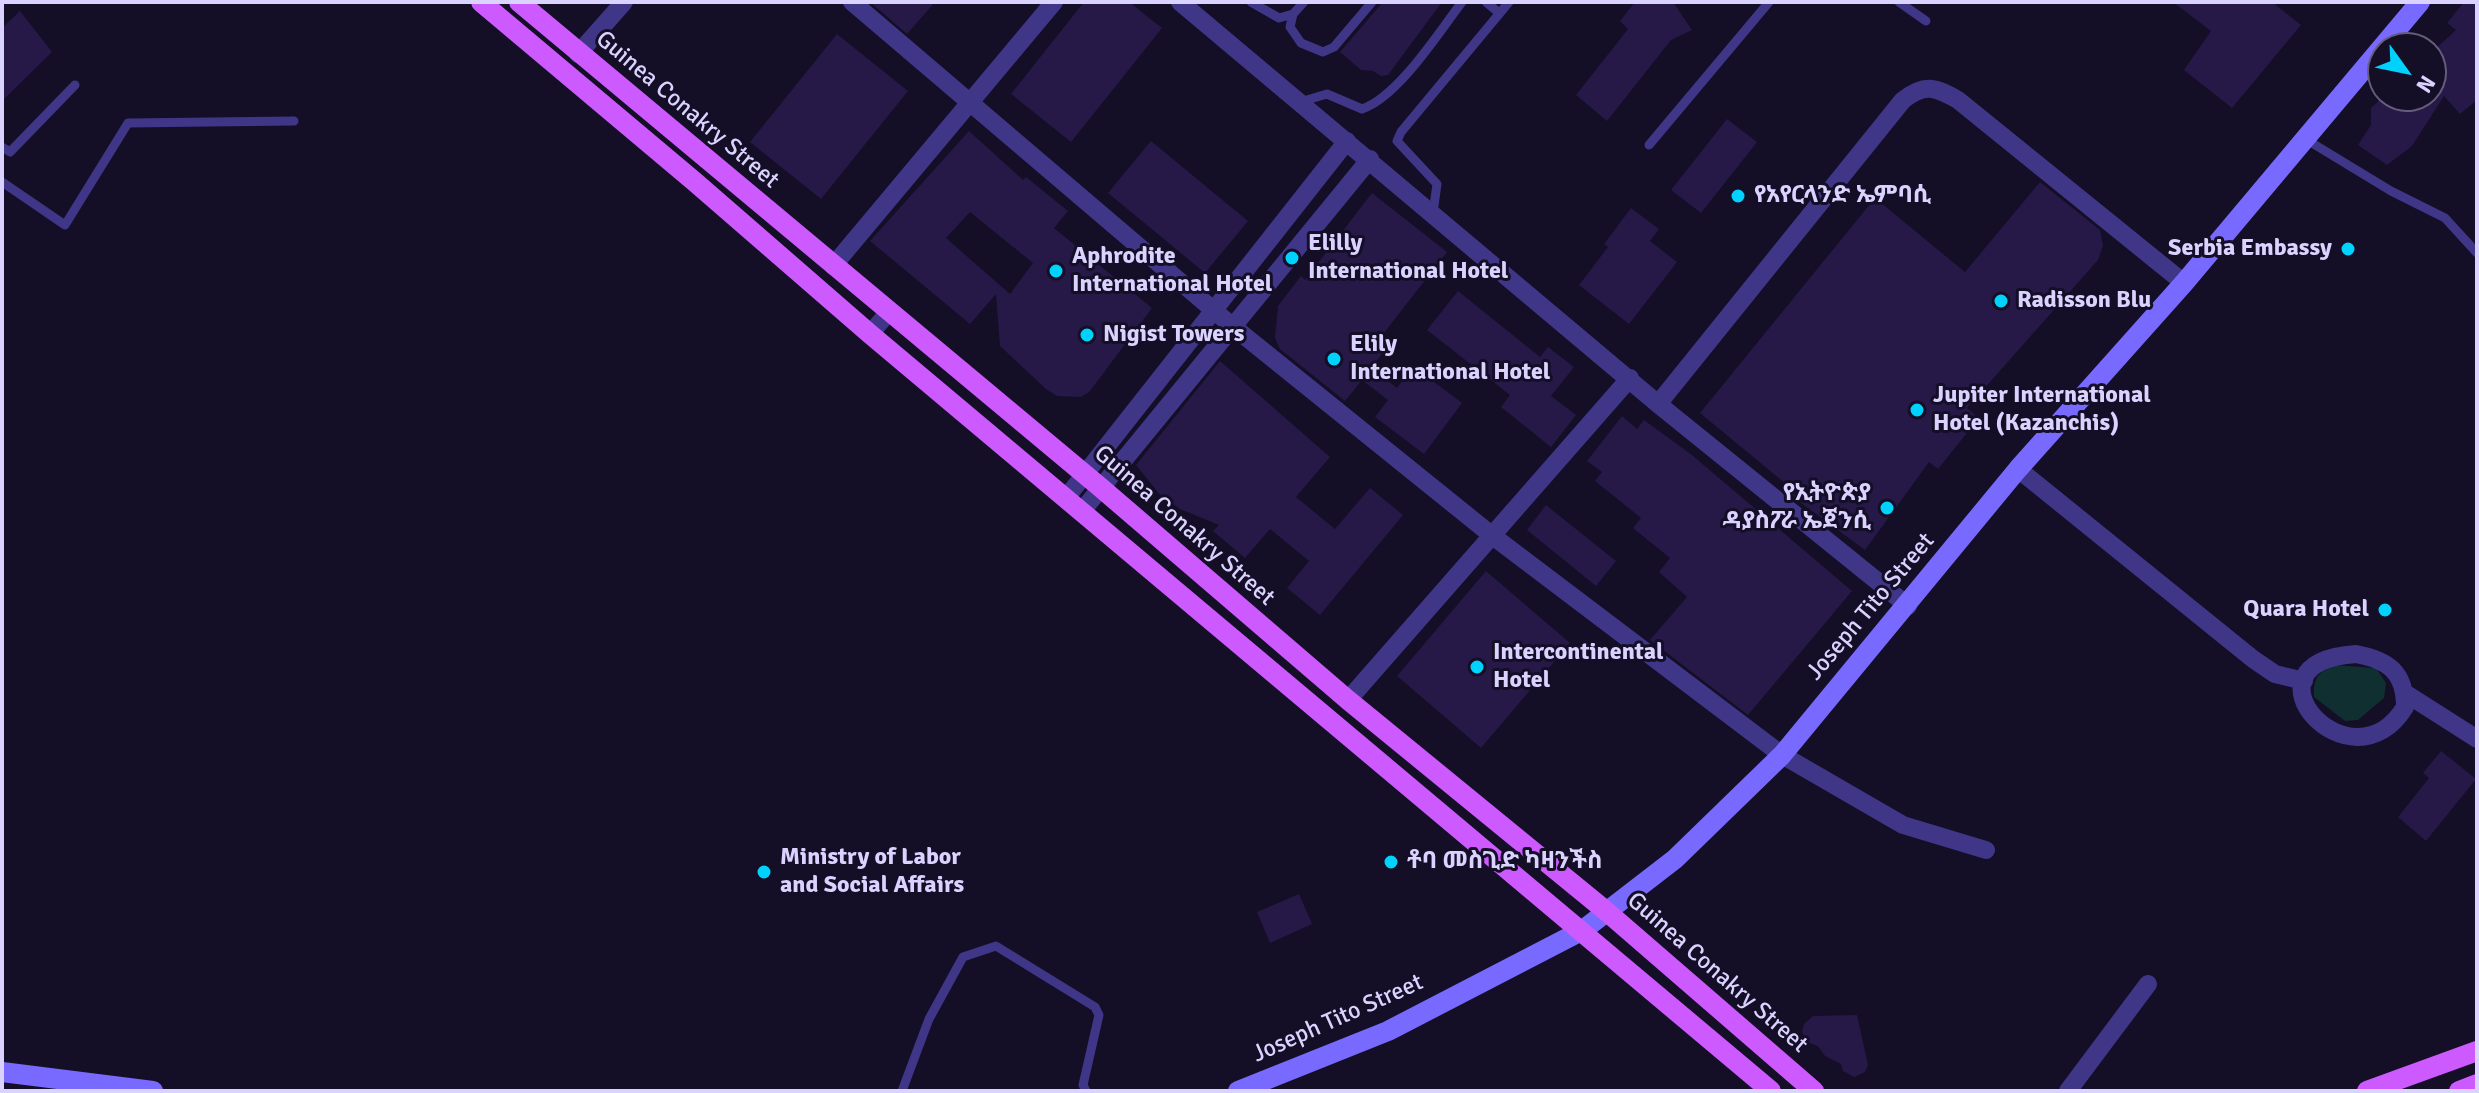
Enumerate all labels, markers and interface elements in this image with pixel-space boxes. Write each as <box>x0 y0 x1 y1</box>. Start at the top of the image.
street label: Guinea Conakry Street <box>590 25 784 195</box>
north arrow <box>2367 32 2447 112</box>
text: N <box>2410 70 2441 98</box>
place label: የአየርላንድ ኤምባሲ <box>1754 182 1931 210</box>
marker: የአየርላንድ ኤምባሲ <box>1729 187 1747 205</box>
place label: Elilly International Hotel <box>1308 230 1508 286</box>
place label: Serbia Embassy <box>2168 235 2332 263</box>
marker: Serbia Embassy <box>2339 240 2357 258</box>
place label: Aphrodite International Hotel <box>1072 243 1272 299</box>
marker: Elilly International Hotel <box>1283 249 1301 267</box>
marker: Aphrodite International Hotel <box>1047 262 1065 280</box>
place label: Radisson Blu <box>2017 287 2151 315</box>
marker: Radisson Blu <box>1992 292 2010 310</box>
place label: Nigist Towers <box>1103 321 1244 349</box>
marker: Nigist Towers <box>1078 326 1096 344</box>
place label: Elily International Hotel <box>1350 331 1550 387</box>
marker: Elily International Hotel <box>1325 350 1343 368</box>
place label: Jupiter International Hotel (Kazanchis) <box>1933 382 2151 438</box>
marker: Jupiter International Hotel (Kazanchis) <box>1908 401 1926 419</box>
street label: Guinea Conakry Street <box>1088 440 1280 612</box>
place label: የኢትዮጵያ ዳያስፖራ ኤጀንሲ <box>1723 480 1871 536</box>
marker: የኢትዮጵያ ዳያስፖራ ኤጀንሲ <box>1878 499 1896 517</box>
street label: Joseph Tito Street <box>1801 527 1941 687</box>
place label: Quara Hotel <box>2243 596 2369 624</box>
marker: Quara Hotel <box>2376 601 2394 619</box>
place label: Intercontinental Hotel <box>1493 639 1664 695</box>
marker: Intercontinental Hotel <box>1468 658 1486 676</box>
place label: Ministry of Labor and Social Affairs <box>780 844 964 900</box>
place label: ቶባ መስጊድ ካዛንችስ <box>1407 848 1603 876</box>
marker: ቶባ መስጊድ ካዛንችስ <box>1382 853 1400 871</box>
marker: Ministry of Labor and Social Affairs <box>755 863 773 881</box>
street label: Guinea Conakry Street <box>1621 887 1813 1059</box>
street label: Joseph Tito Street <box>1248 969 1428 1069</box>

